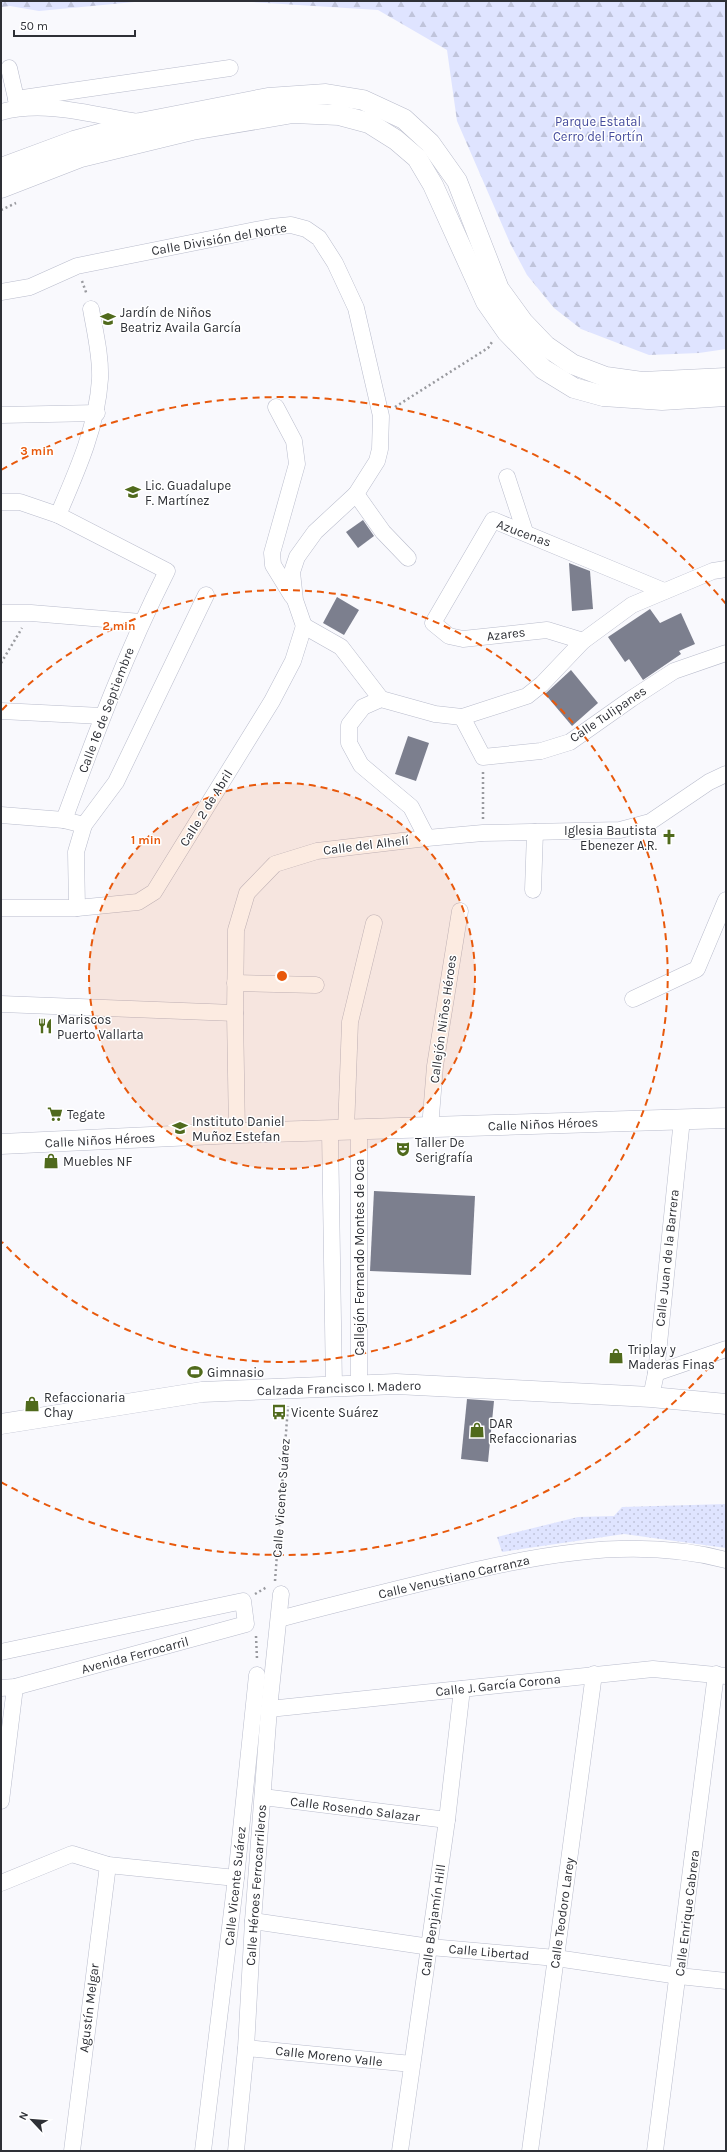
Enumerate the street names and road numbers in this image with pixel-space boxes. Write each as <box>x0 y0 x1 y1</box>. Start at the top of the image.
street label: Calle División del Norte <box>150 220 288 258</box>
street label: Azucenas <box>495 516 553 550</box>
street label: Azares <box>486 624 526 644</box>
street label: Calle 16 de Septiembre <box>75 645 137 775</box>
street label: Calle Tulipanes <box>567 683 649 745</box>
street label: Calle 2 de Abril <box>176 767 236 849</box>
street label: Calle del Alhelí <box>322 832 410 858</box>
street label: Callejón Niños Héroes <box>427 954 459 1084</box>
street label: Calle Niños Héroes <box>488 1115 599 1133</box>
street label: Calle Niños Héroes <box>44 1130 156 1150</box>
street label: Callejón Fernando Montes de Oca <box>352 1159 367 1355</box>
street label: Calle Juan de la Barrera <box>652 1189 682 1327</box>
street label: Calzada Francisco I. Madero <box>257 1378 421 1398</box>
street label: Calle Vicente Suárez <box>269 1438 293 1558</box>
street label: Calle Venustiano Carranza <box>377 1552 531 1602</box>
street label: Avenida Ferrocarril <box>80 1633 190 1677</box>
street label: Calle J. García Corona <box>435 1671 561 1699</box>
street label: Calle Rosendo Salazar <box>289 1794 421 1824</box>
street label: Calle Héroes Ferrocarrileros <box>243 1804 269 1966</box>
street label: Calle Vicente Suárez <box>221 1826 249 1946</box>
street label: Calle Enrique Cabrera <box>672 1849 703 1977</box>
street label: Calle Teodoro Larey <box>547 1857 577 1969</box>
street label: Calle Benjamín Hill <box>418 1863 448 1977</box>
street label: Calle Libertad <box>448 1941 530 1963</box>
street label: Agustín Melgar <box>76 1962 102 2053</box>
street label: Calle Moreno Valle <box>275 2043 384 2069</box>

